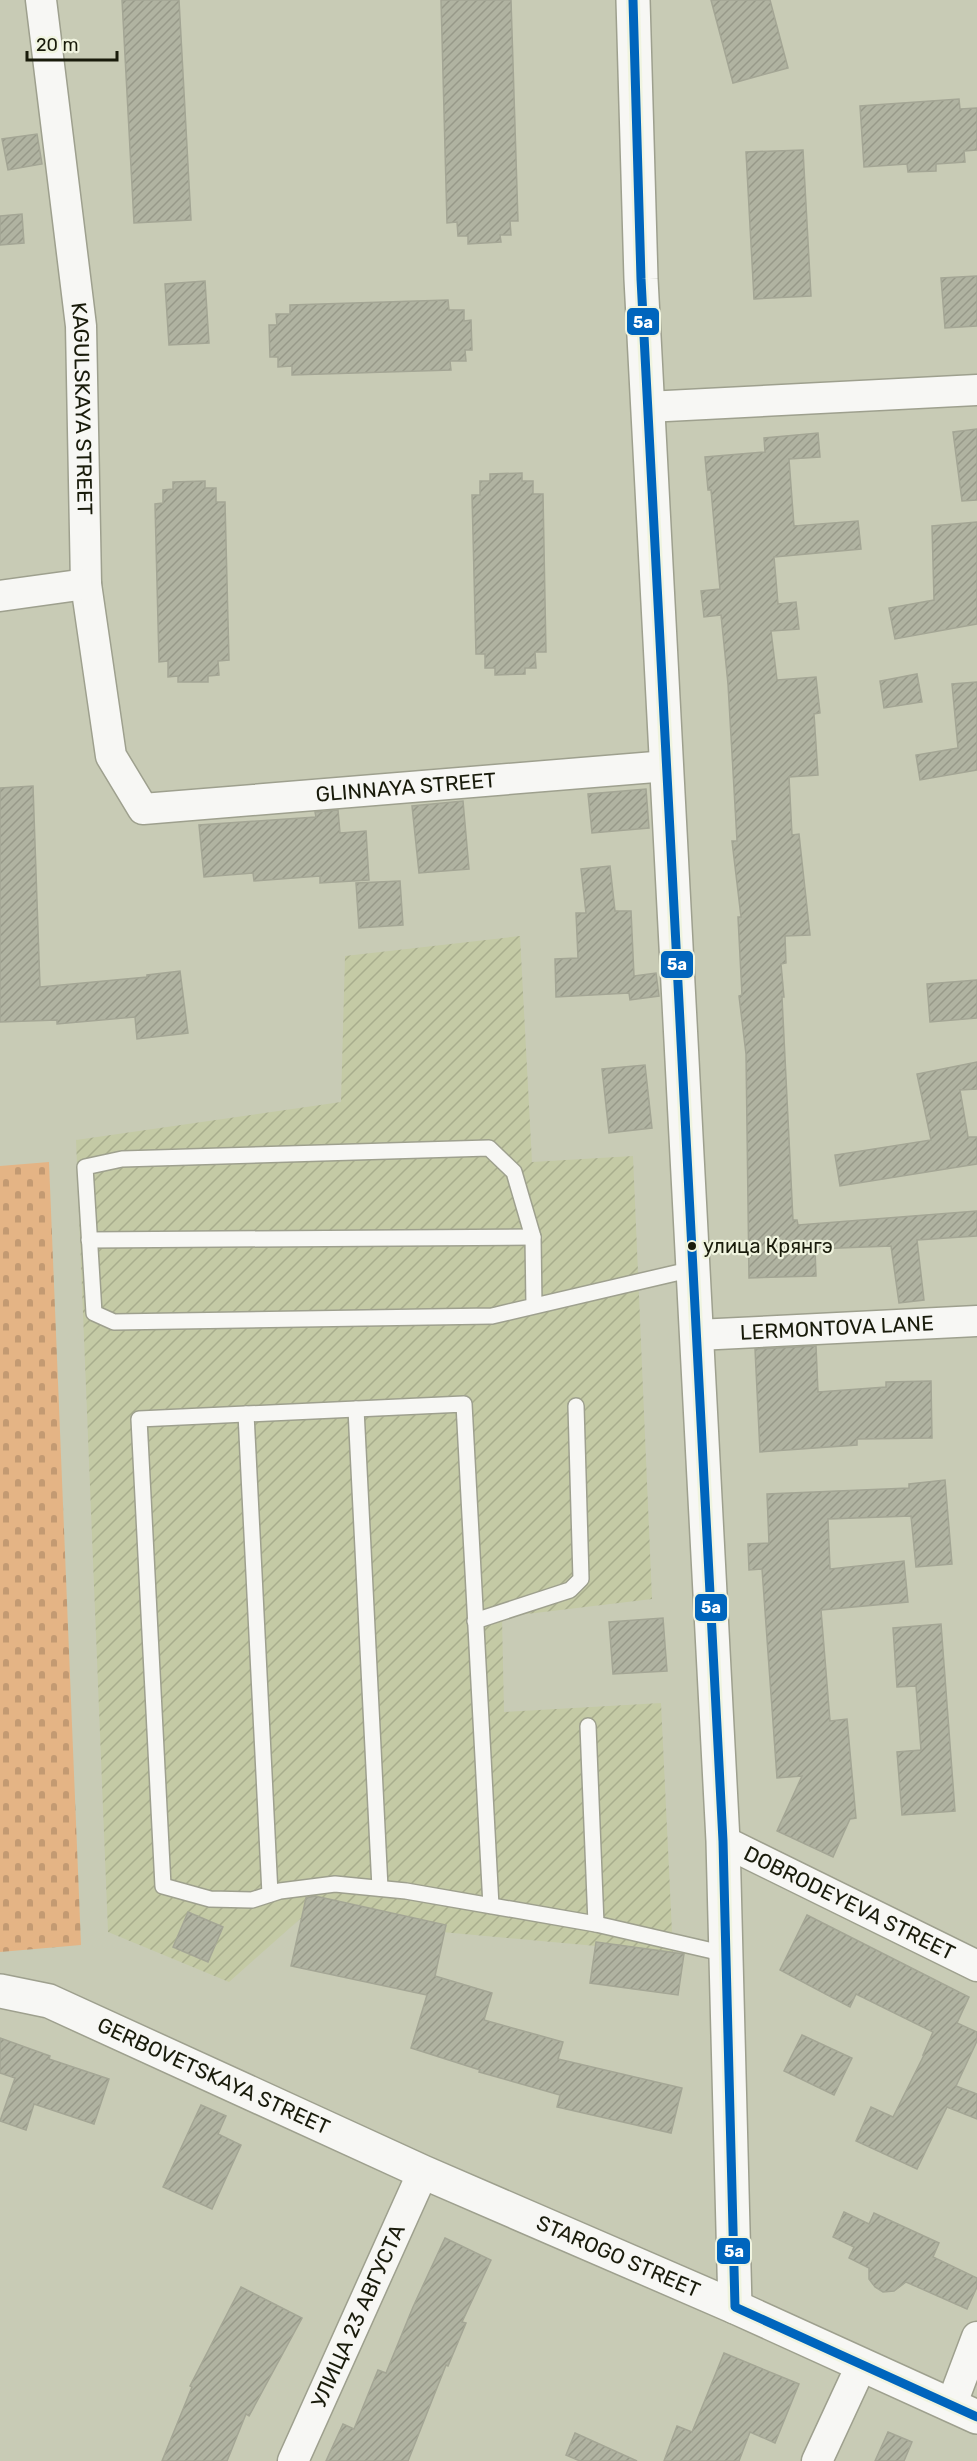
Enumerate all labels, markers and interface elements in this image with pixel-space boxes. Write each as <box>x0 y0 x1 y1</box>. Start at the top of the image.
scale bar <box>27 24 117 62</box>
text: 20 m <box>36 34 78 56</box>
street label: KAGULSKAYA STREET <box>66 301 98 515</box>
line badge: 5а <box>626 307 660 336</box>
text: 5а <box>633 313 653 332</box>
street label: GLINNAYA STREET <box>315 767 497 807</box>
line badge: 5а <box>660 950 694 979</box>
text: 5а <box>667 955 687 974</box>
place label: улица Крянгэ <box>703 1234 833 1258</box>
marker: улица Крянгэ <box>686 1240 698 1252</box>
street label: LERMONTOVA LANE <box>739 1310 934 1345</box>
line badge: 5а <box>694 1593 728 1622</box>
text: 5а <box>701 1598 721 1617</box>
street label: DOBRODEYEVA STREET <box>740 1840 959 1965</box>
street label: GERBOVETSKAYA STREET <box>94 2012 334 2140</box>
street label: STAROGO STREET <box>533 2210 704 2302</box>
street label: УЛИЦА 23 АВГУСТА <box>306 2220 410 2411</box>
line badge: 5а <box>716 2237 751 2265</box>
text: 5а <box>724 2242 744 2261</box>

